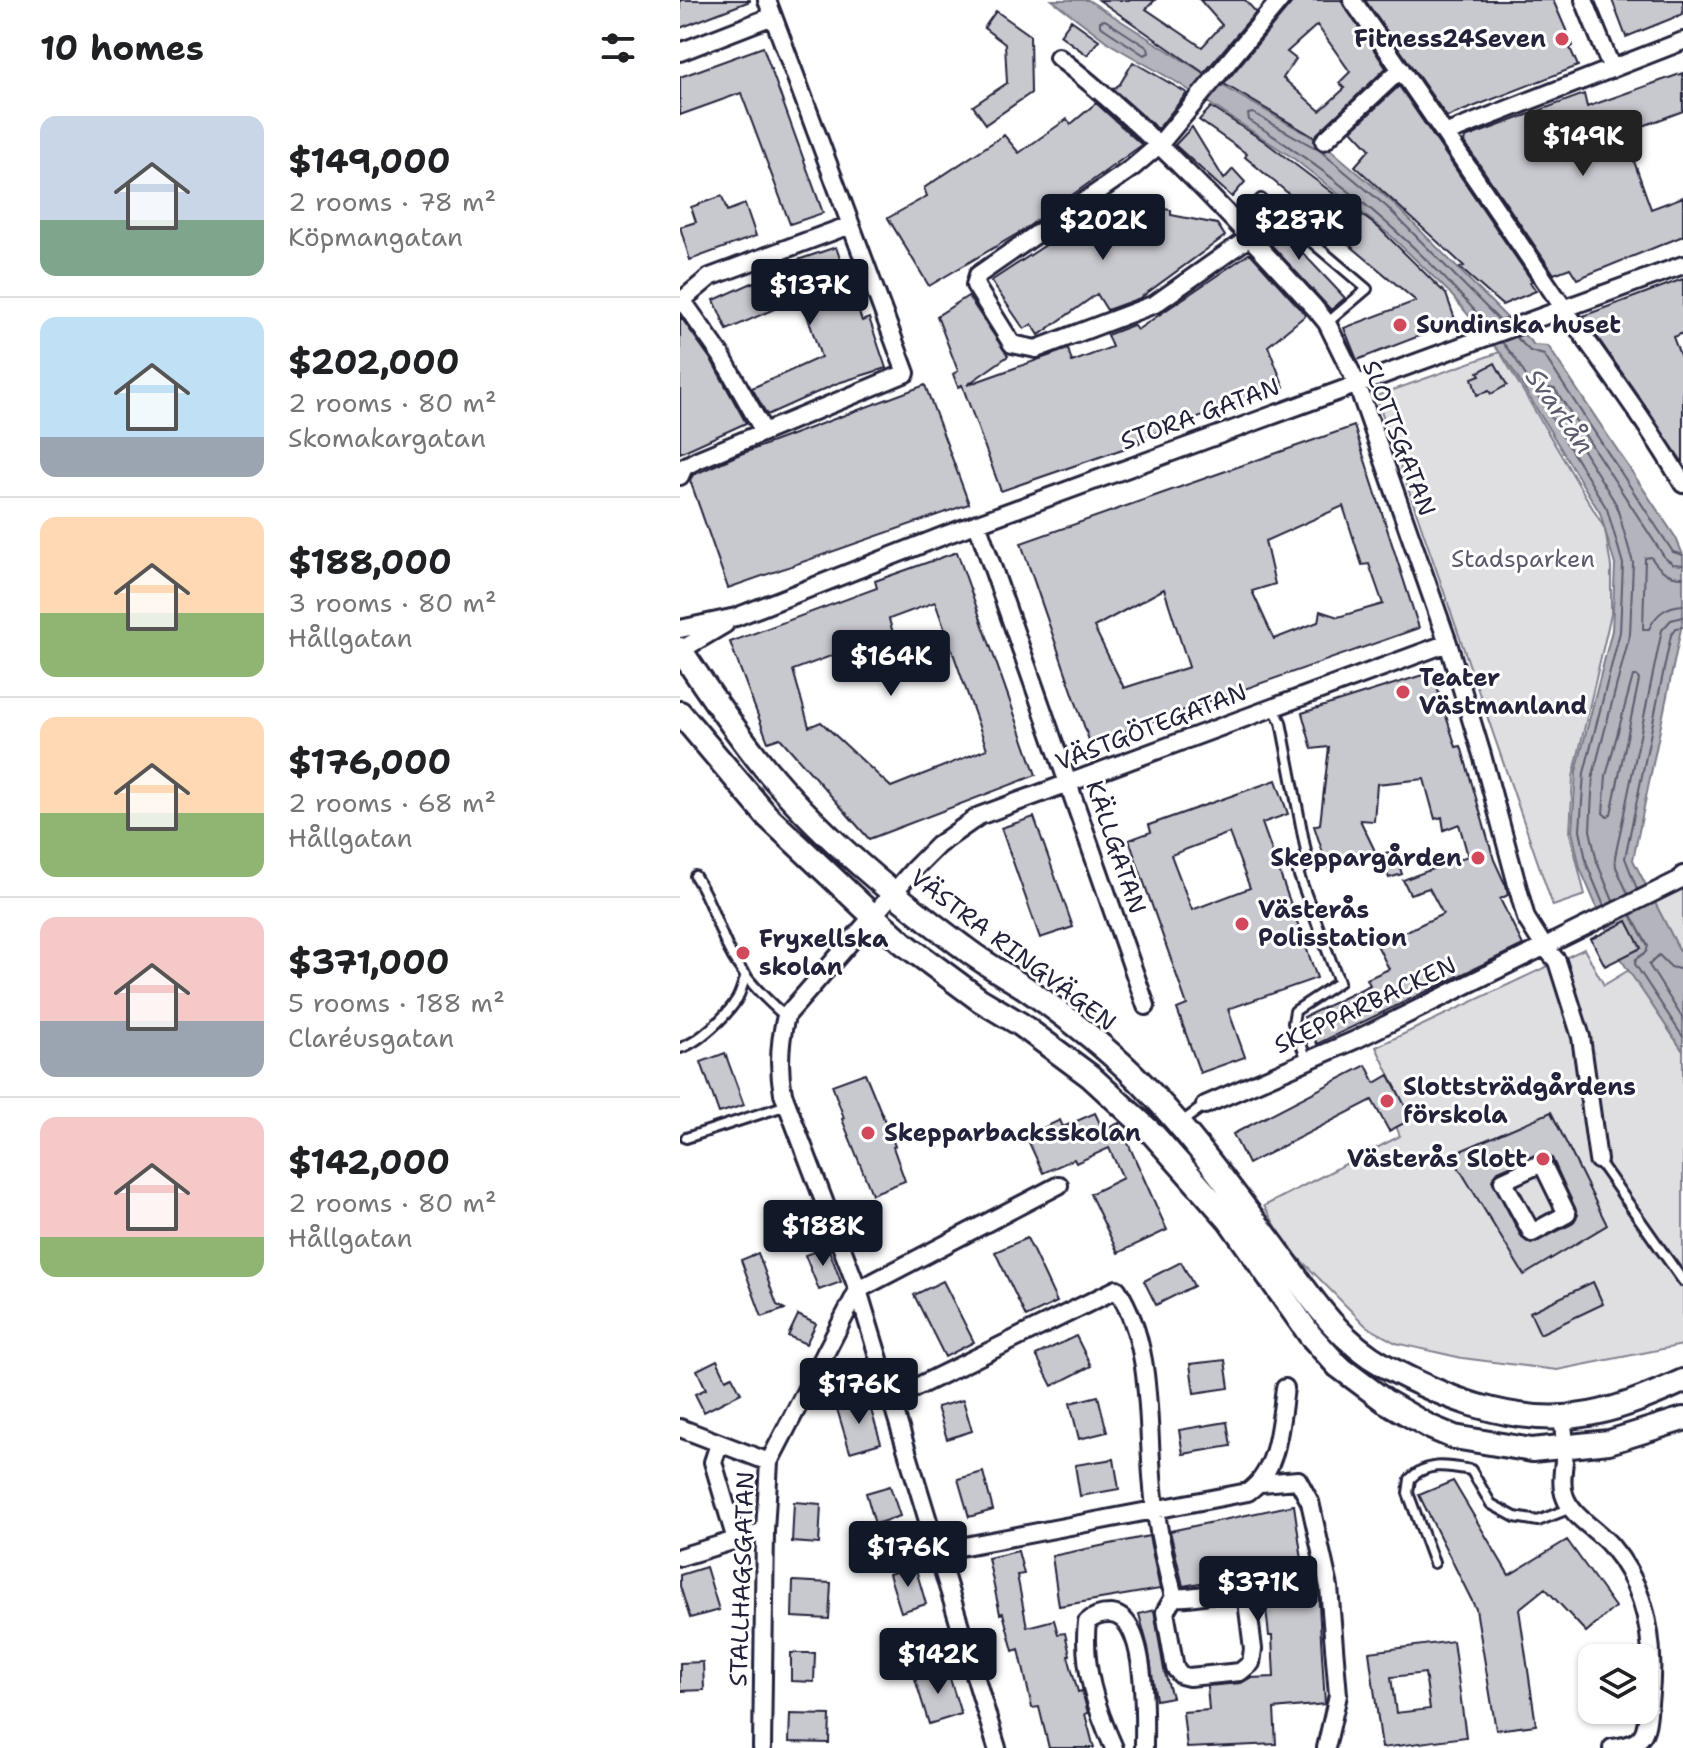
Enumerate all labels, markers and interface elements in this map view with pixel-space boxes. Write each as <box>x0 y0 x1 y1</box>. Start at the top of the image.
place label: Fitness24Seven <box>1354 23 1546 55</box>
text: 10 homes <box>40 25 204 71</box>
icon: filters <box>596 26 640 70</box>
marker: Fitness24Seven <box>1553 30 1571 48</box>
pin: $149K <box>1527 110 1639 178</box>
text: $149K <box>1542 118 1624 153</box>
text: $149,000 <box>288 138 451 184</box>
icon: home <box>104 148 200 244</box>
text: 2 rooms · 78 m² <box>288 184 496 219</box>
pin: $202K <box>1047 194 1159 262</box>
pin: $287K <box>1243 194 1355 262</box>
text: $202K <box>1059 202 1147 237</box>
text: $287K <box>1254 202 1344 237</box>
text: Köpmangatan <box>288 219 463 254</box>
pin: $137K <box>754 259 866 327</box>
text: $137K <box>769 267 851 302</box>
place label: Sundinska huset <box>1416 309 1621 341</box>
marker: Sundinska huset <box>1391 316 1409 334</box>
text: $202,000 <box>288 339 460 385</box>
icon: home <box>104 349 200 445</box>
street label: SLOTTSGATAN <box>1355 356 1443 520</box>
water label: Svartån <box>1518 361 1603 461</box>
street label: STORA GATAN <box>1116 370 1284 458</box>
text: 2 rooms · 80 m² <box>288 385 497 420</box>
text: Skomakargatan <box>288 420 486 455</box>
text: $188,000 <box>288 539 452 585</box>
park label: Stadsparken <box>1451 543 1595 575</box>
icon: home <box>104 549 200 645</box>
text: 3 rooms · 80 m² <box>288 585 497 620</box>
text: Hållgatan <box>288 620 412 655</box>
pin: $164K <box>835 630 947 698</box>
text: $164K <box>850 638 932 673</box>
place label: Teater Västmanland <box>1419 662 1587 722</box>
street label: VÄSTGÖTEGATAN <box>1051 676 1251 778</box>
marker: Teater Västmanland <box>1394 683 1412 701</box>
text: $176,000 <box>288 739 451 785</box>
icon: home <box>104 749 200 845</box>
street label: KÄLLGATAN <box>1078 776 1154 918</box>
text: 2 rooms · 68 m² <box>288 785 496 820</box>
text: Hållgatan <box>288 820 412 855</box>
place label: Skeppargården <box>1270 842 1462 874</box>
marker: Skeppargården <box>1469 849 1487 867</box>
street label: VÄSTRA RINGVÄGEN <box>903 862 1123 1038</box>
place label: Västerås Polisstation <box>1258 894 1407 954</box>
marker: Västerås Polisstation <box>1233 915 1251 933</box>
place label: Fryxellska skolan <box>759 923 889 983</box>
text: $371,000 <box>288 939 450 985</box>
marker: Fryxellska skolan <box>734 944 752 962</box>
icon: home <box>104 949 200 1045</box>
street label: SKEPPARBACKEN <box>1269 949 1461 1061</box>
text: 5 rooms · 188 m² <box>288 985 505 1020</box>
text: Claréusgatan <box>288 1020 454 1055</box>
place label: Slottsträdgårdens förskola <box>1403 1071 1636 1131</box>
marker: Slottsträdgårdens förskola <box>1378 1092 1396 1110</box>
place label: Skepparbacksskolan <box>884 1117 1141 1149</box>
marker: Skepparbacksskolan <box>859 1124 877 1142</box>
text: $142,000 <box>288 1139 450 1185</box>
place label: Västerås Slott <box>1347 1143 1527 1175</box>
icon: home <box>104 1149 200 1245</box>
marker: Västerås Slott <box>1534 1150 1552 1168</box>
text: 2 rooms · 80 m² <box>288 1185 497 1220</box>
pin: $188K <box>767 1200 879 1268</box>
text: $188K <box>781 1208 865 1243</box>
text: Hållgatan <box>288 1220 412 1255</box>
pin: $176K <box>803 1358 915 1426</box>
text: $176K <box>818 1366 900 1401</box>
street label: STALLHAGSGATAN <box>722 1471 762 1687</box>
pin: $176K <box>852 1521 964 1589</box>
text: $176K <box>867 1529 949 1564</box>
pin: $371K <box>1202 1556 1314 1624</box>
text: $371K <box>1217 1564 1299 1599</box>
pin: $142K <box>882 1628 994 1696</box>
text: $142K <box>898 1636 978 1671</box>
map controls <box>1578 1644 1658 1724</box>
button: layers <box>1578 1644 1658 1724</box>

